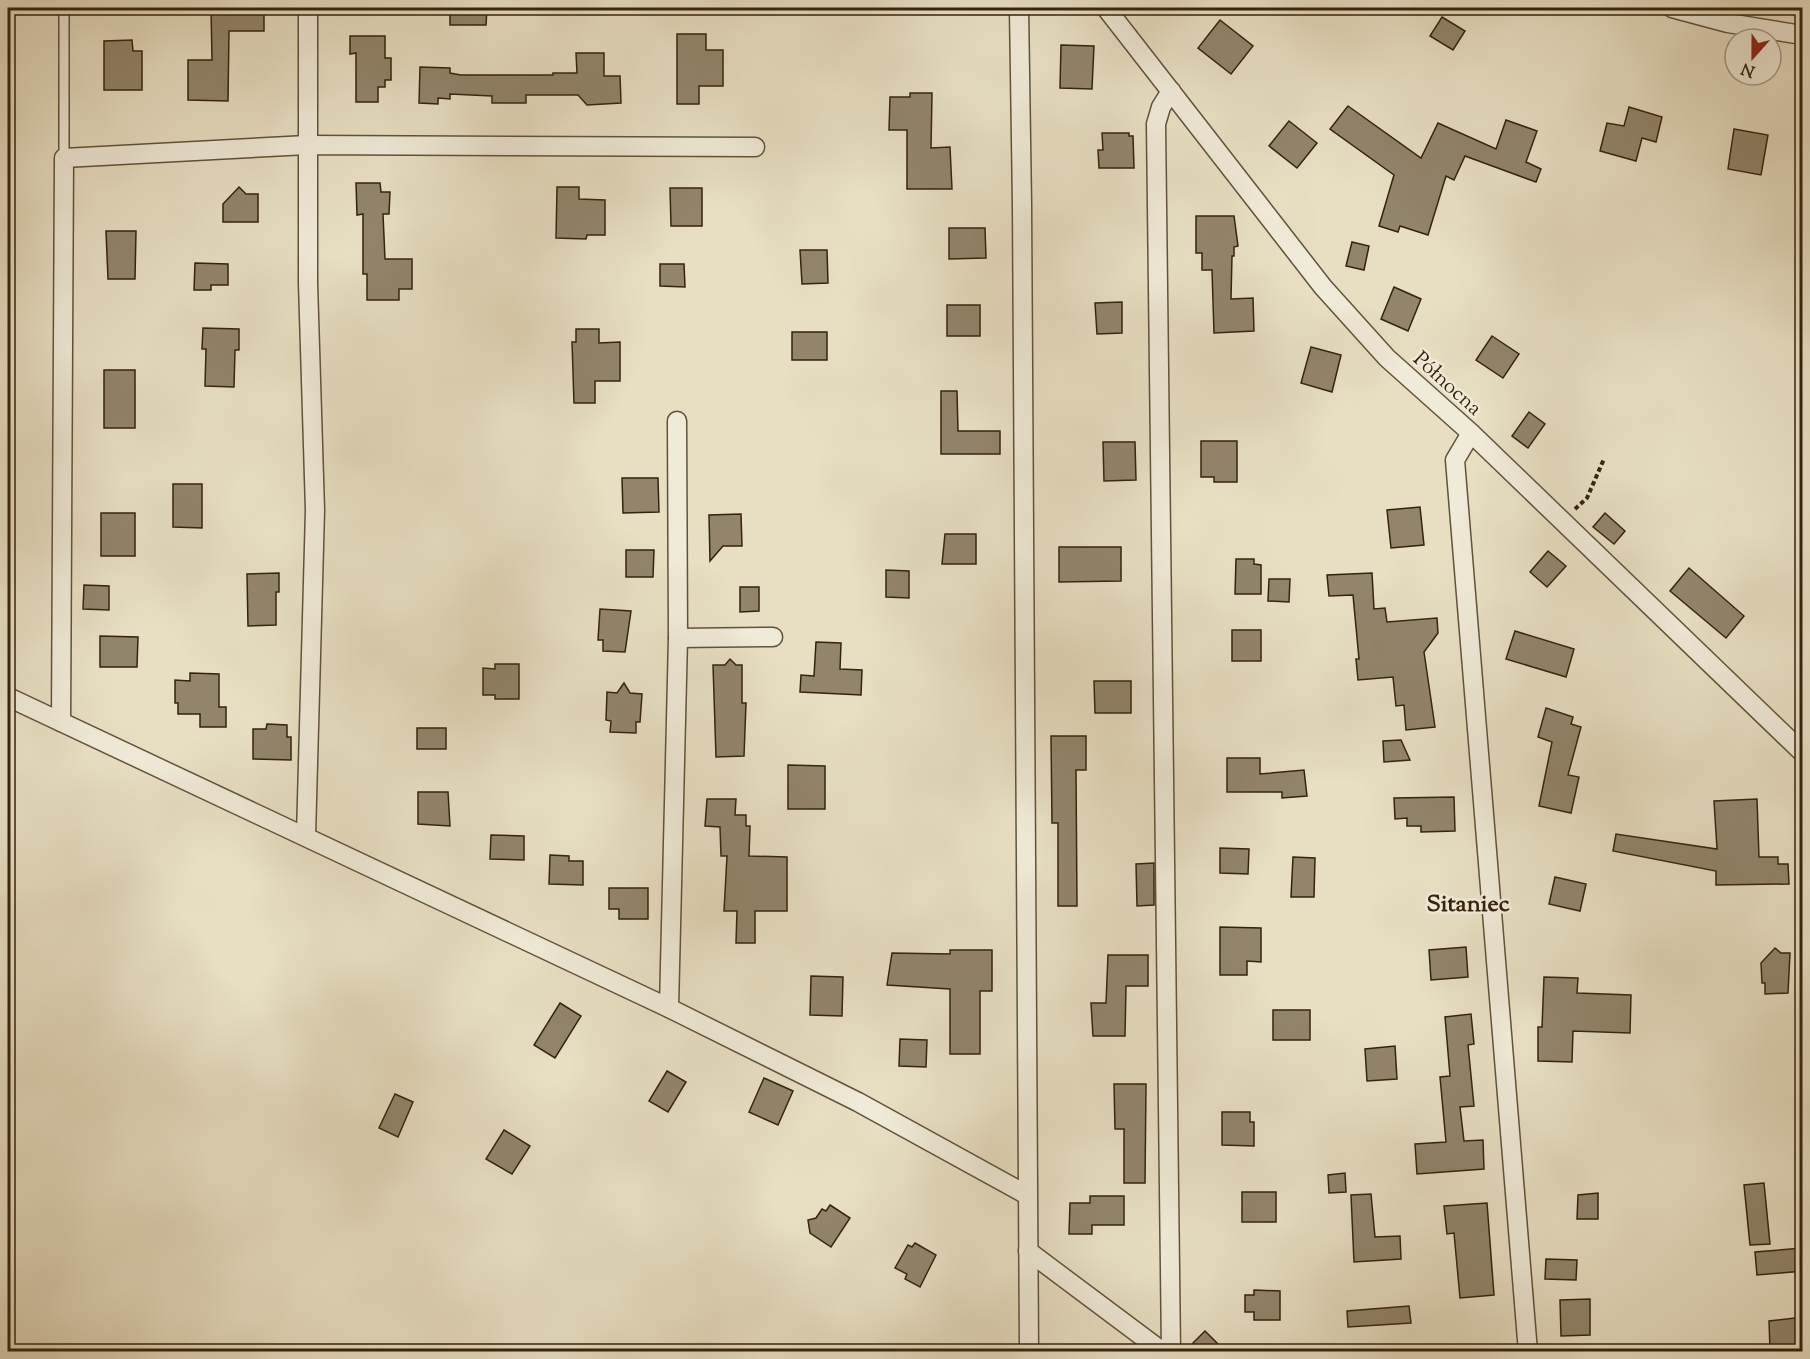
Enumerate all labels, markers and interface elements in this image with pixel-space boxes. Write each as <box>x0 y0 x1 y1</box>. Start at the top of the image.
north arrow <box>1723 27 1783 87</box>
text: N <box>1738 56 1759 82</box>
street label: Północna <box>1406 345 1488 424</box>
district label: Sitaniec <box>1426 888 1510 922</box>

